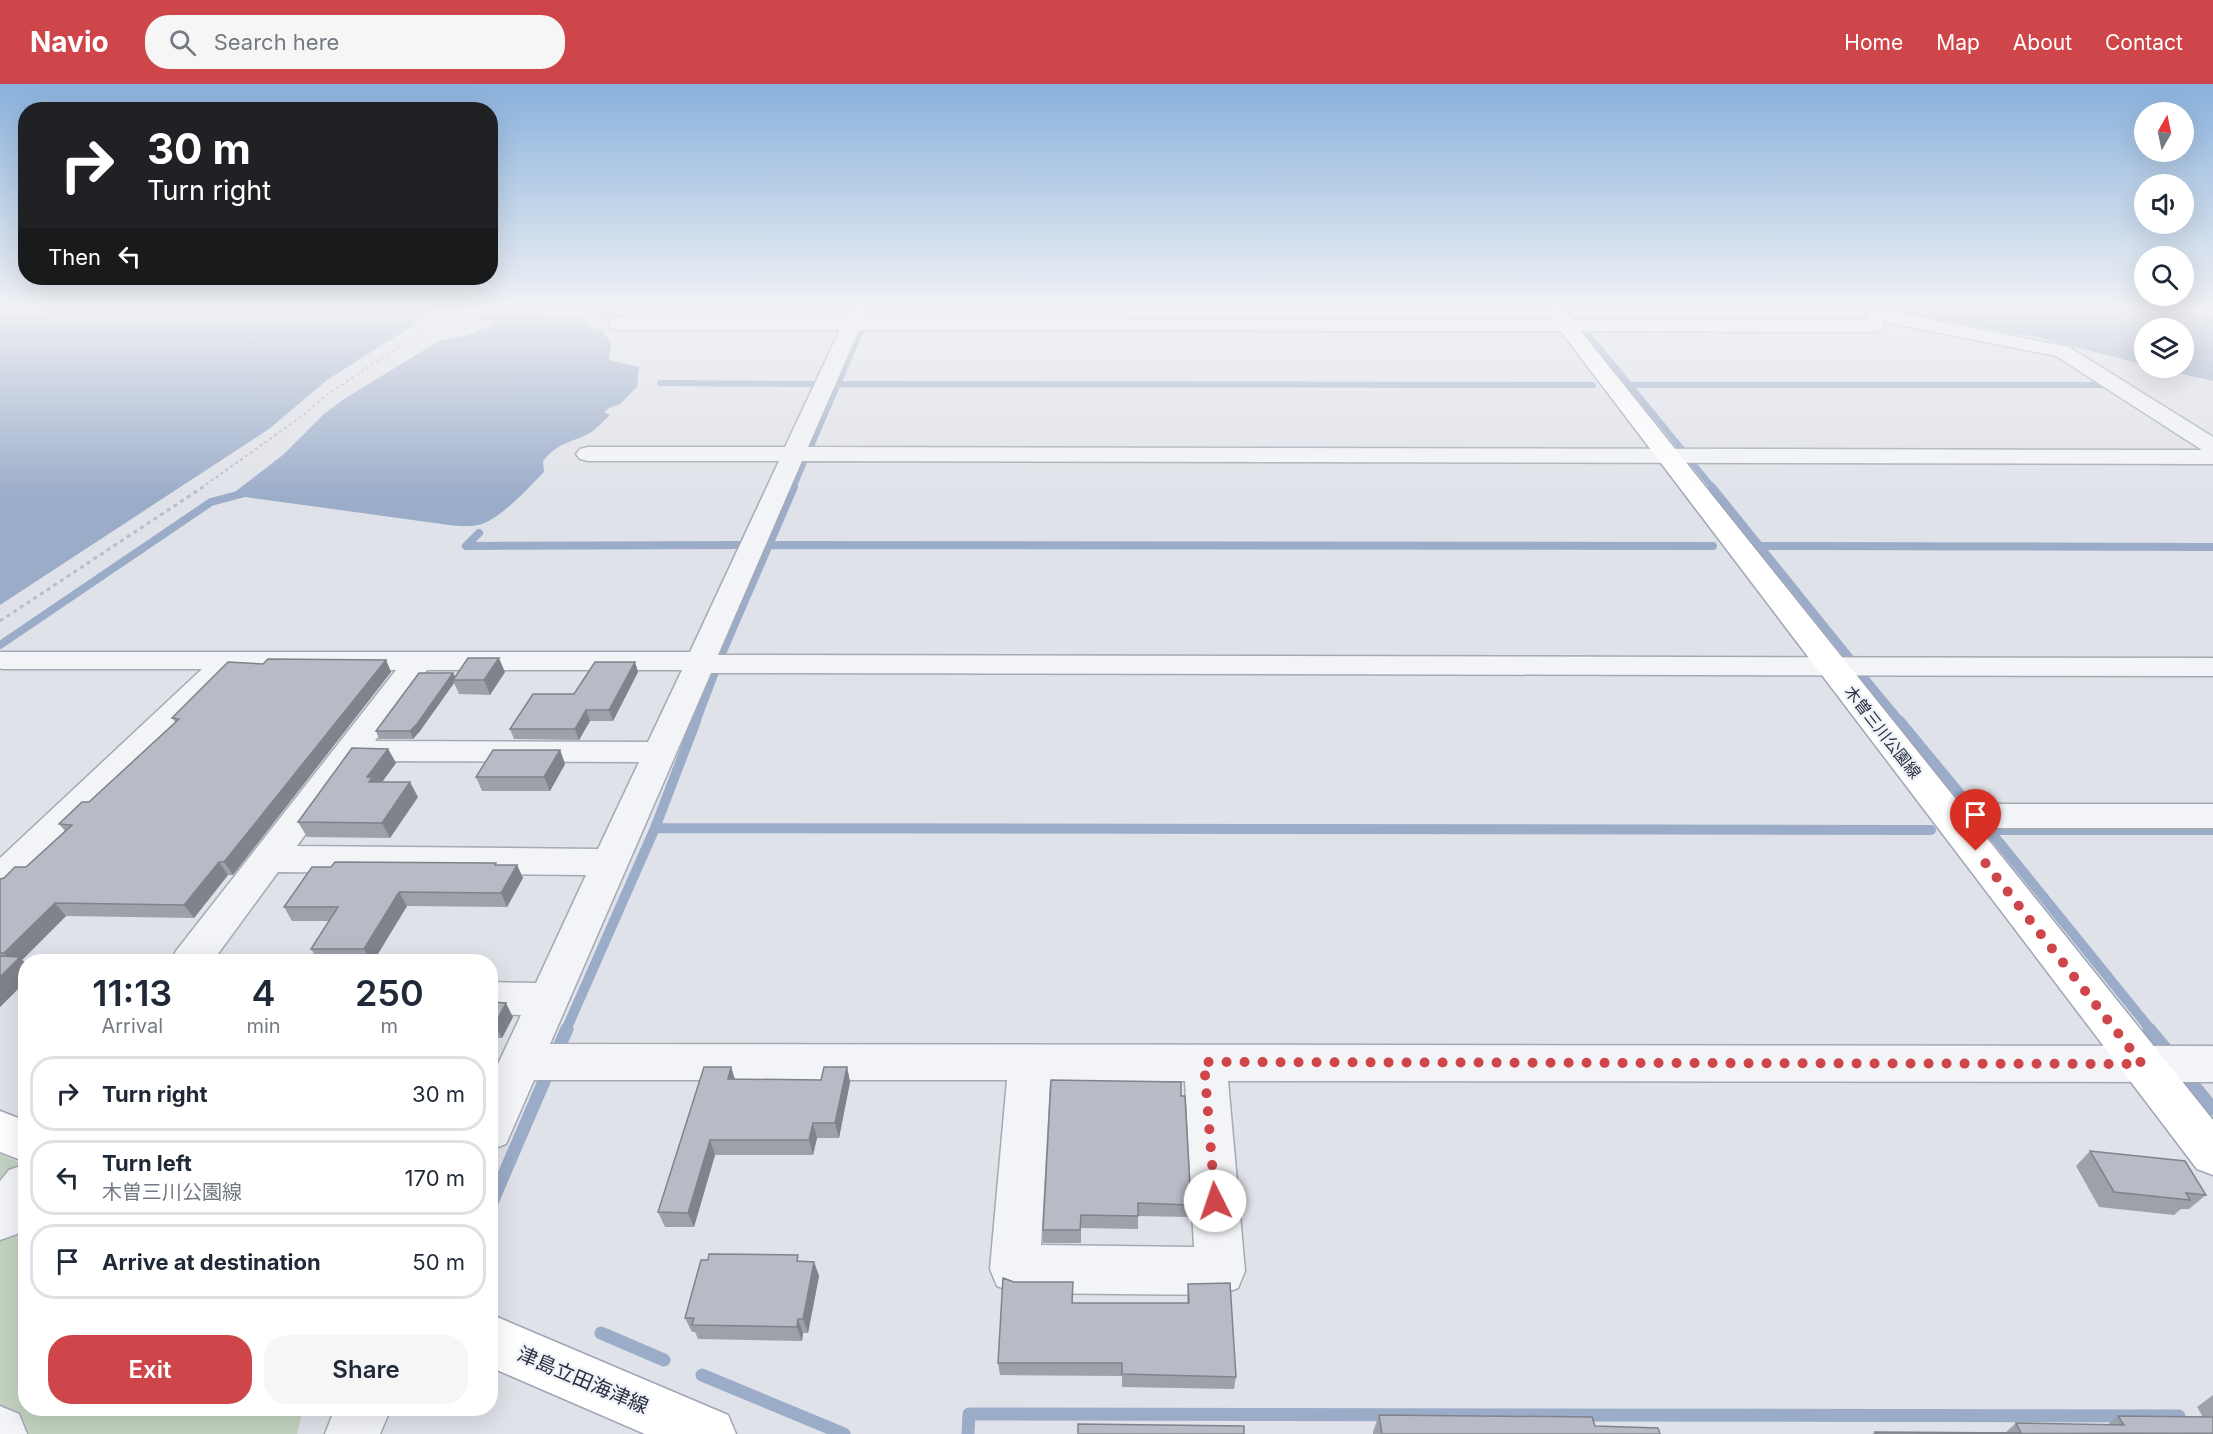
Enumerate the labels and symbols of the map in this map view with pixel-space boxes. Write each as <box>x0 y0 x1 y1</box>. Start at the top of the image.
north arrow <box>2134 102 2194 162</box>
street label: 木曽三川公園線 <box>1841 682 1925 782</box>
pin <box>1950 789 2001 851</box>
position arrow <box>1183 1169 1247 1233</box>
street label: 津島立田海津線 <box>514 1342 652 1418</box>

